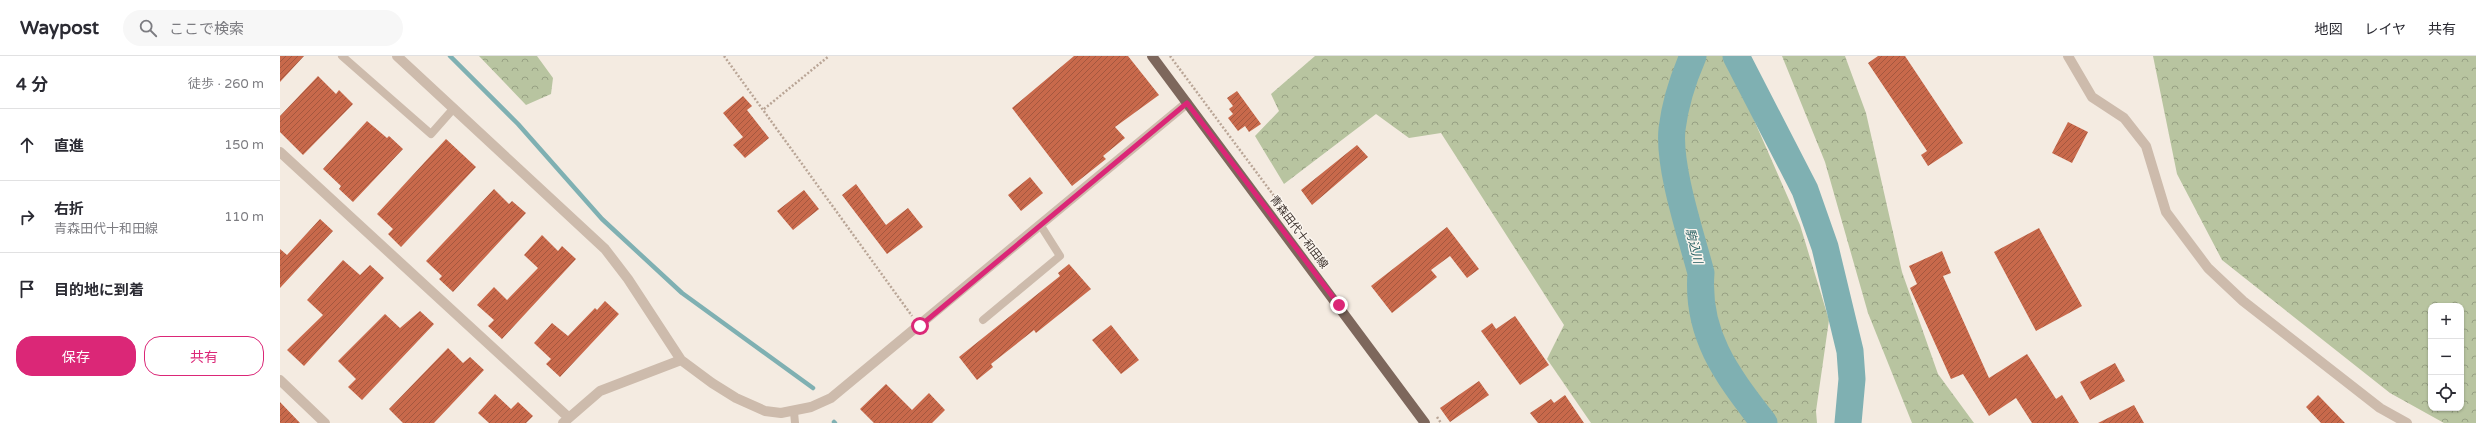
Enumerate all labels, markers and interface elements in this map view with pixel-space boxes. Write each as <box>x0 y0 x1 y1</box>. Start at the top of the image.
search box <box>123 10 403 46</box>
text: Waypost <box>20 17 99 39</box>
icon: search <box>137 17 159 39</box>
text: ここで検索 <box>169 20 244 38</box>
text: 地図 <box>2314 21 2342 38</box>
text: レイヤ <box>2364 21 2406 38</box>
text: 共有 <box>2428 21 2456 38</box>
text: 4 分 <box>16 74 48 95</box>
text: 徒歩 · 260 m <box>188 76 264 92</box>
icon: ahead <box>16 134 38 156</box>
text: 直進 <box>54 137 84 155</box>
text: 150 m <box>224 137 264 153</box>
street label: 青森田代十和田線 <box>1267 193 1331 271</box>
text: 右折 <box>54 200 84 218</box>
icon: right <box>16 206 38 228</box>
text: 110 m <box>224 209 264 225</box>
text: 青森田代十和田線 <box>54 221 158 237</box>
water label: 駒込川 <box>1683 227 1706 267</box>
icon: arrive <box>16 278 38 300</box>
text: 目的地に到着 <box>54 281 144 299</box>
route end <box>1330 296 1348 314</box>
map controls <box>2428 303 2464 411</box>
button: + <box>2428 303 2464 339</box>
route start <box>911 317 929 335</box>
button: 保存 <box>16 336 136 376</box>
button: 共有 <box>144 336 264 376</box>
button: − <box>2428 339 2464 375</box>
button: locate <box>2428 375 2464 411</box>

